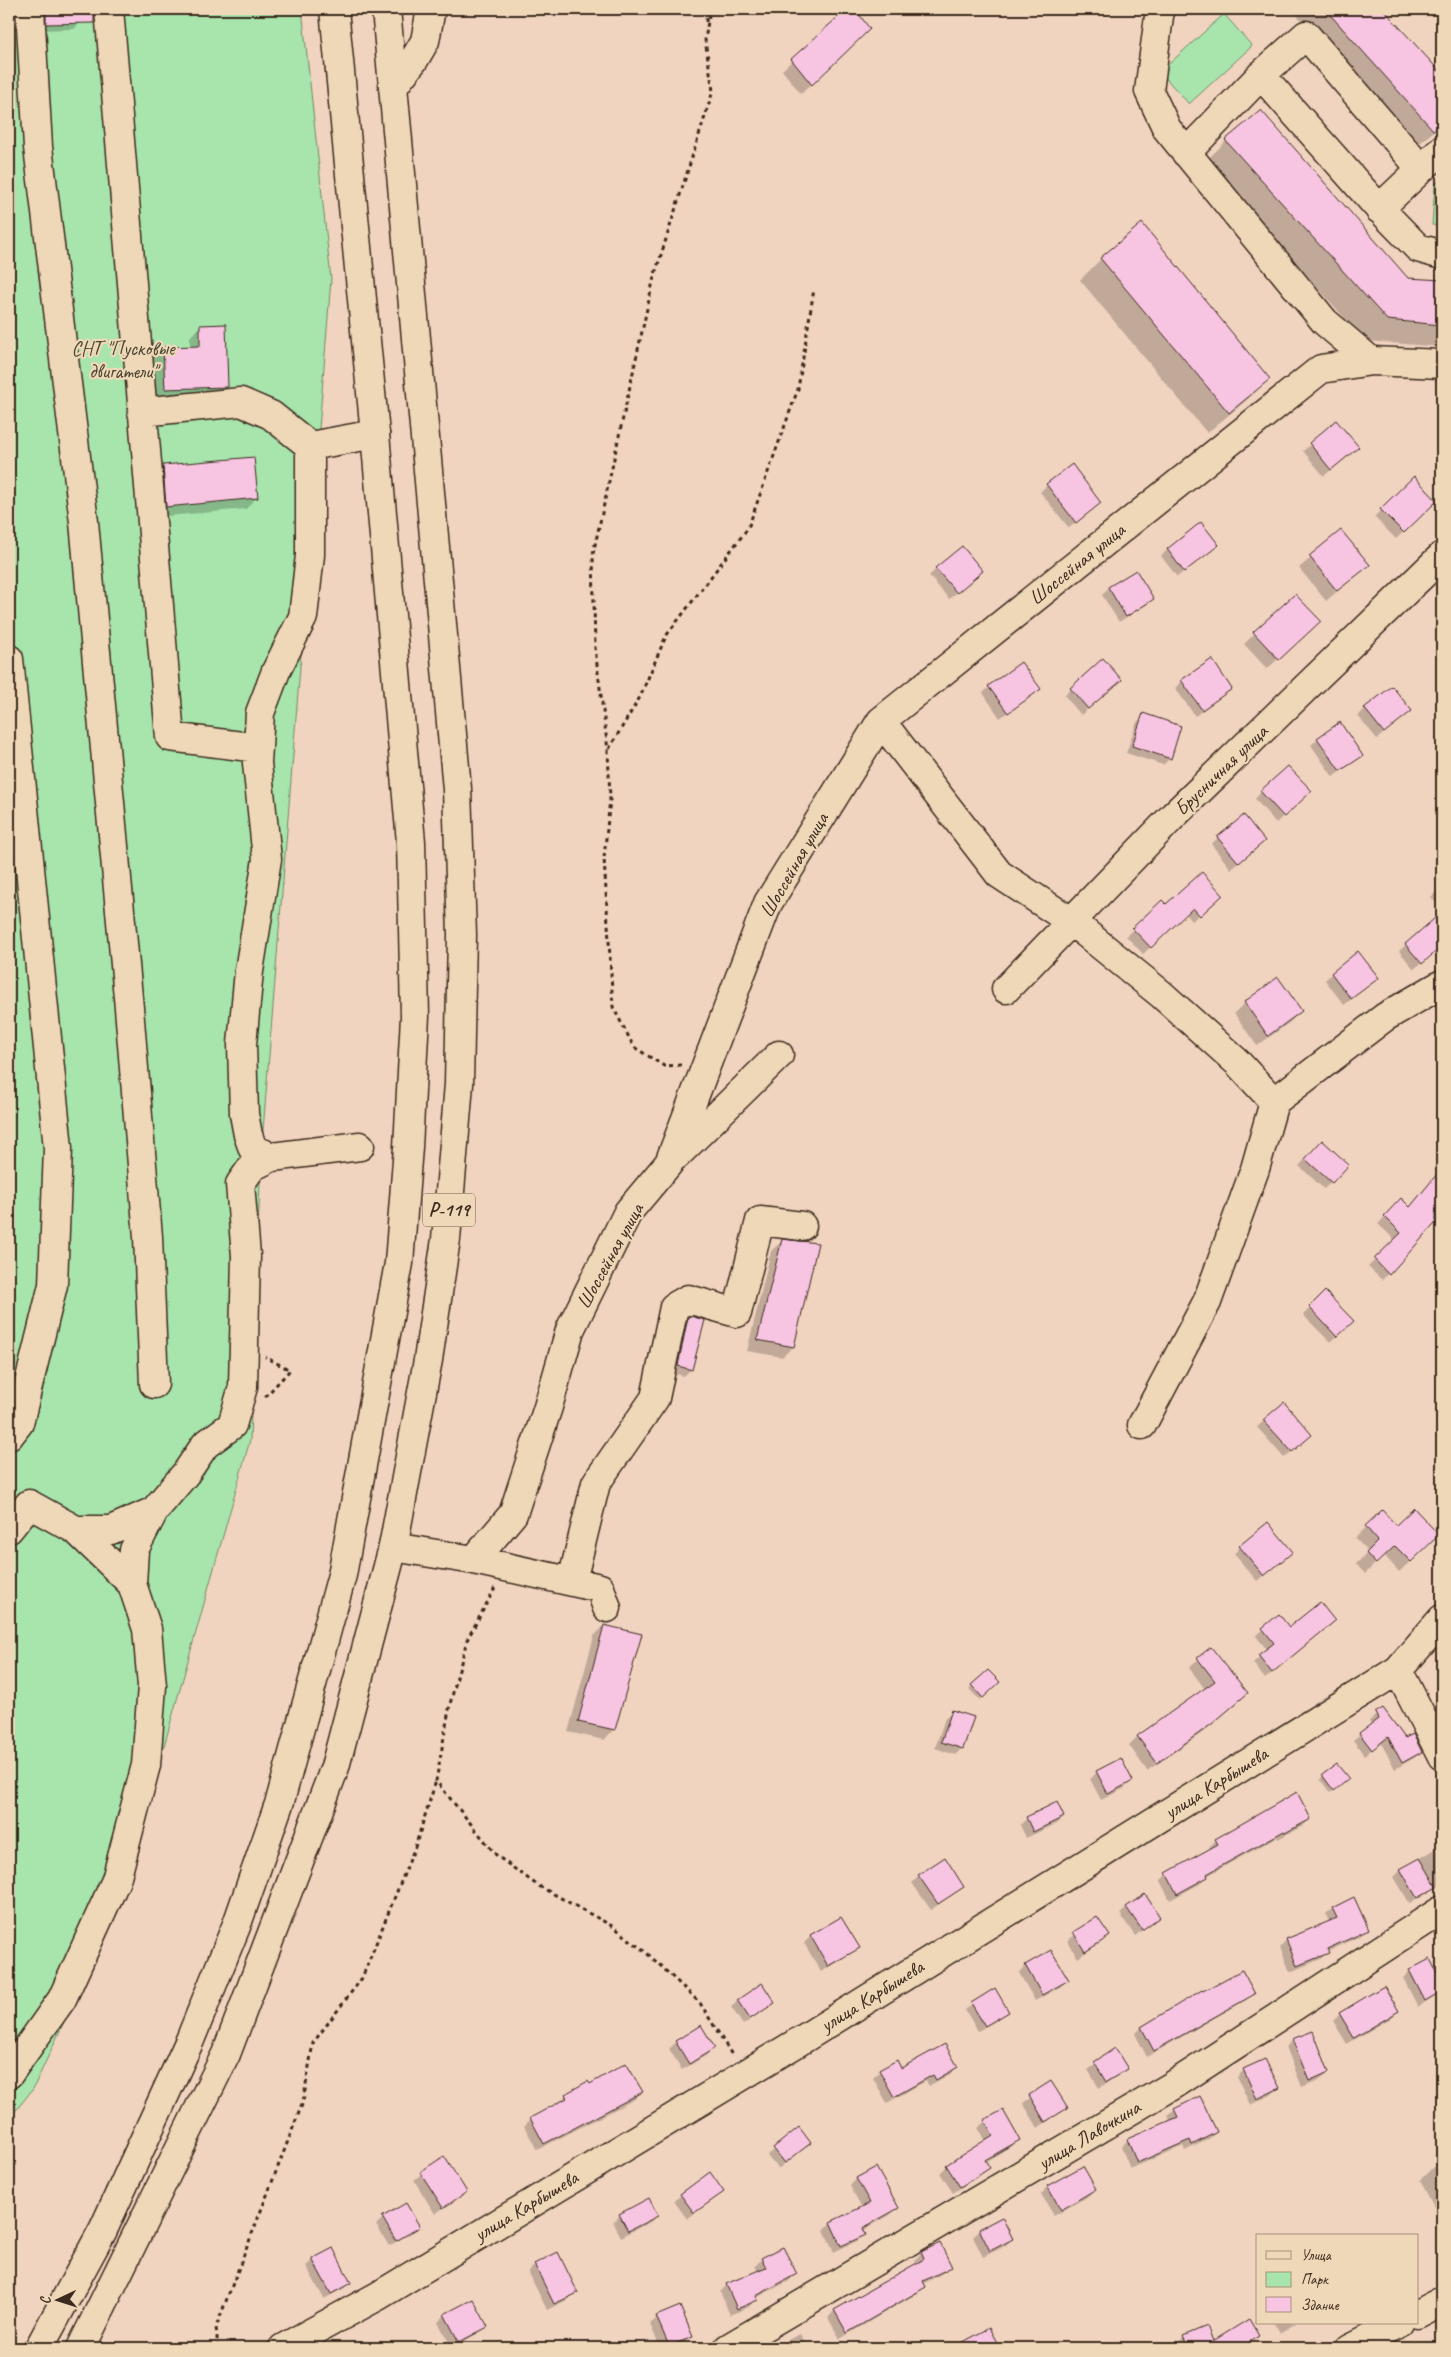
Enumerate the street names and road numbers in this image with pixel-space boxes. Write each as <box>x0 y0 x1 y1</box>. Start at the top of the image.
street label: Шоссейная улица <box>1024 516 1132 610</box>
street label: Брусничная улица <box>1169 718 1274 821</box>
street label: Шоссейная улица <box>754 807 835 922</box>
road number: Р-119 <box>423 1194 475 1226</box>
street label: Шоссейная улица <box>571 1197 650 1313</box>
street label: улица Карбышева <box>1159 1740 1274 1825</box>
street label: улица Карбышева <box>815 1953 930 2038</box>
street label: улица Лавочкина <box>1032 2094 1146 2176</box>
street label: улица Карбышева <box>469 2164 584 2247</box>

